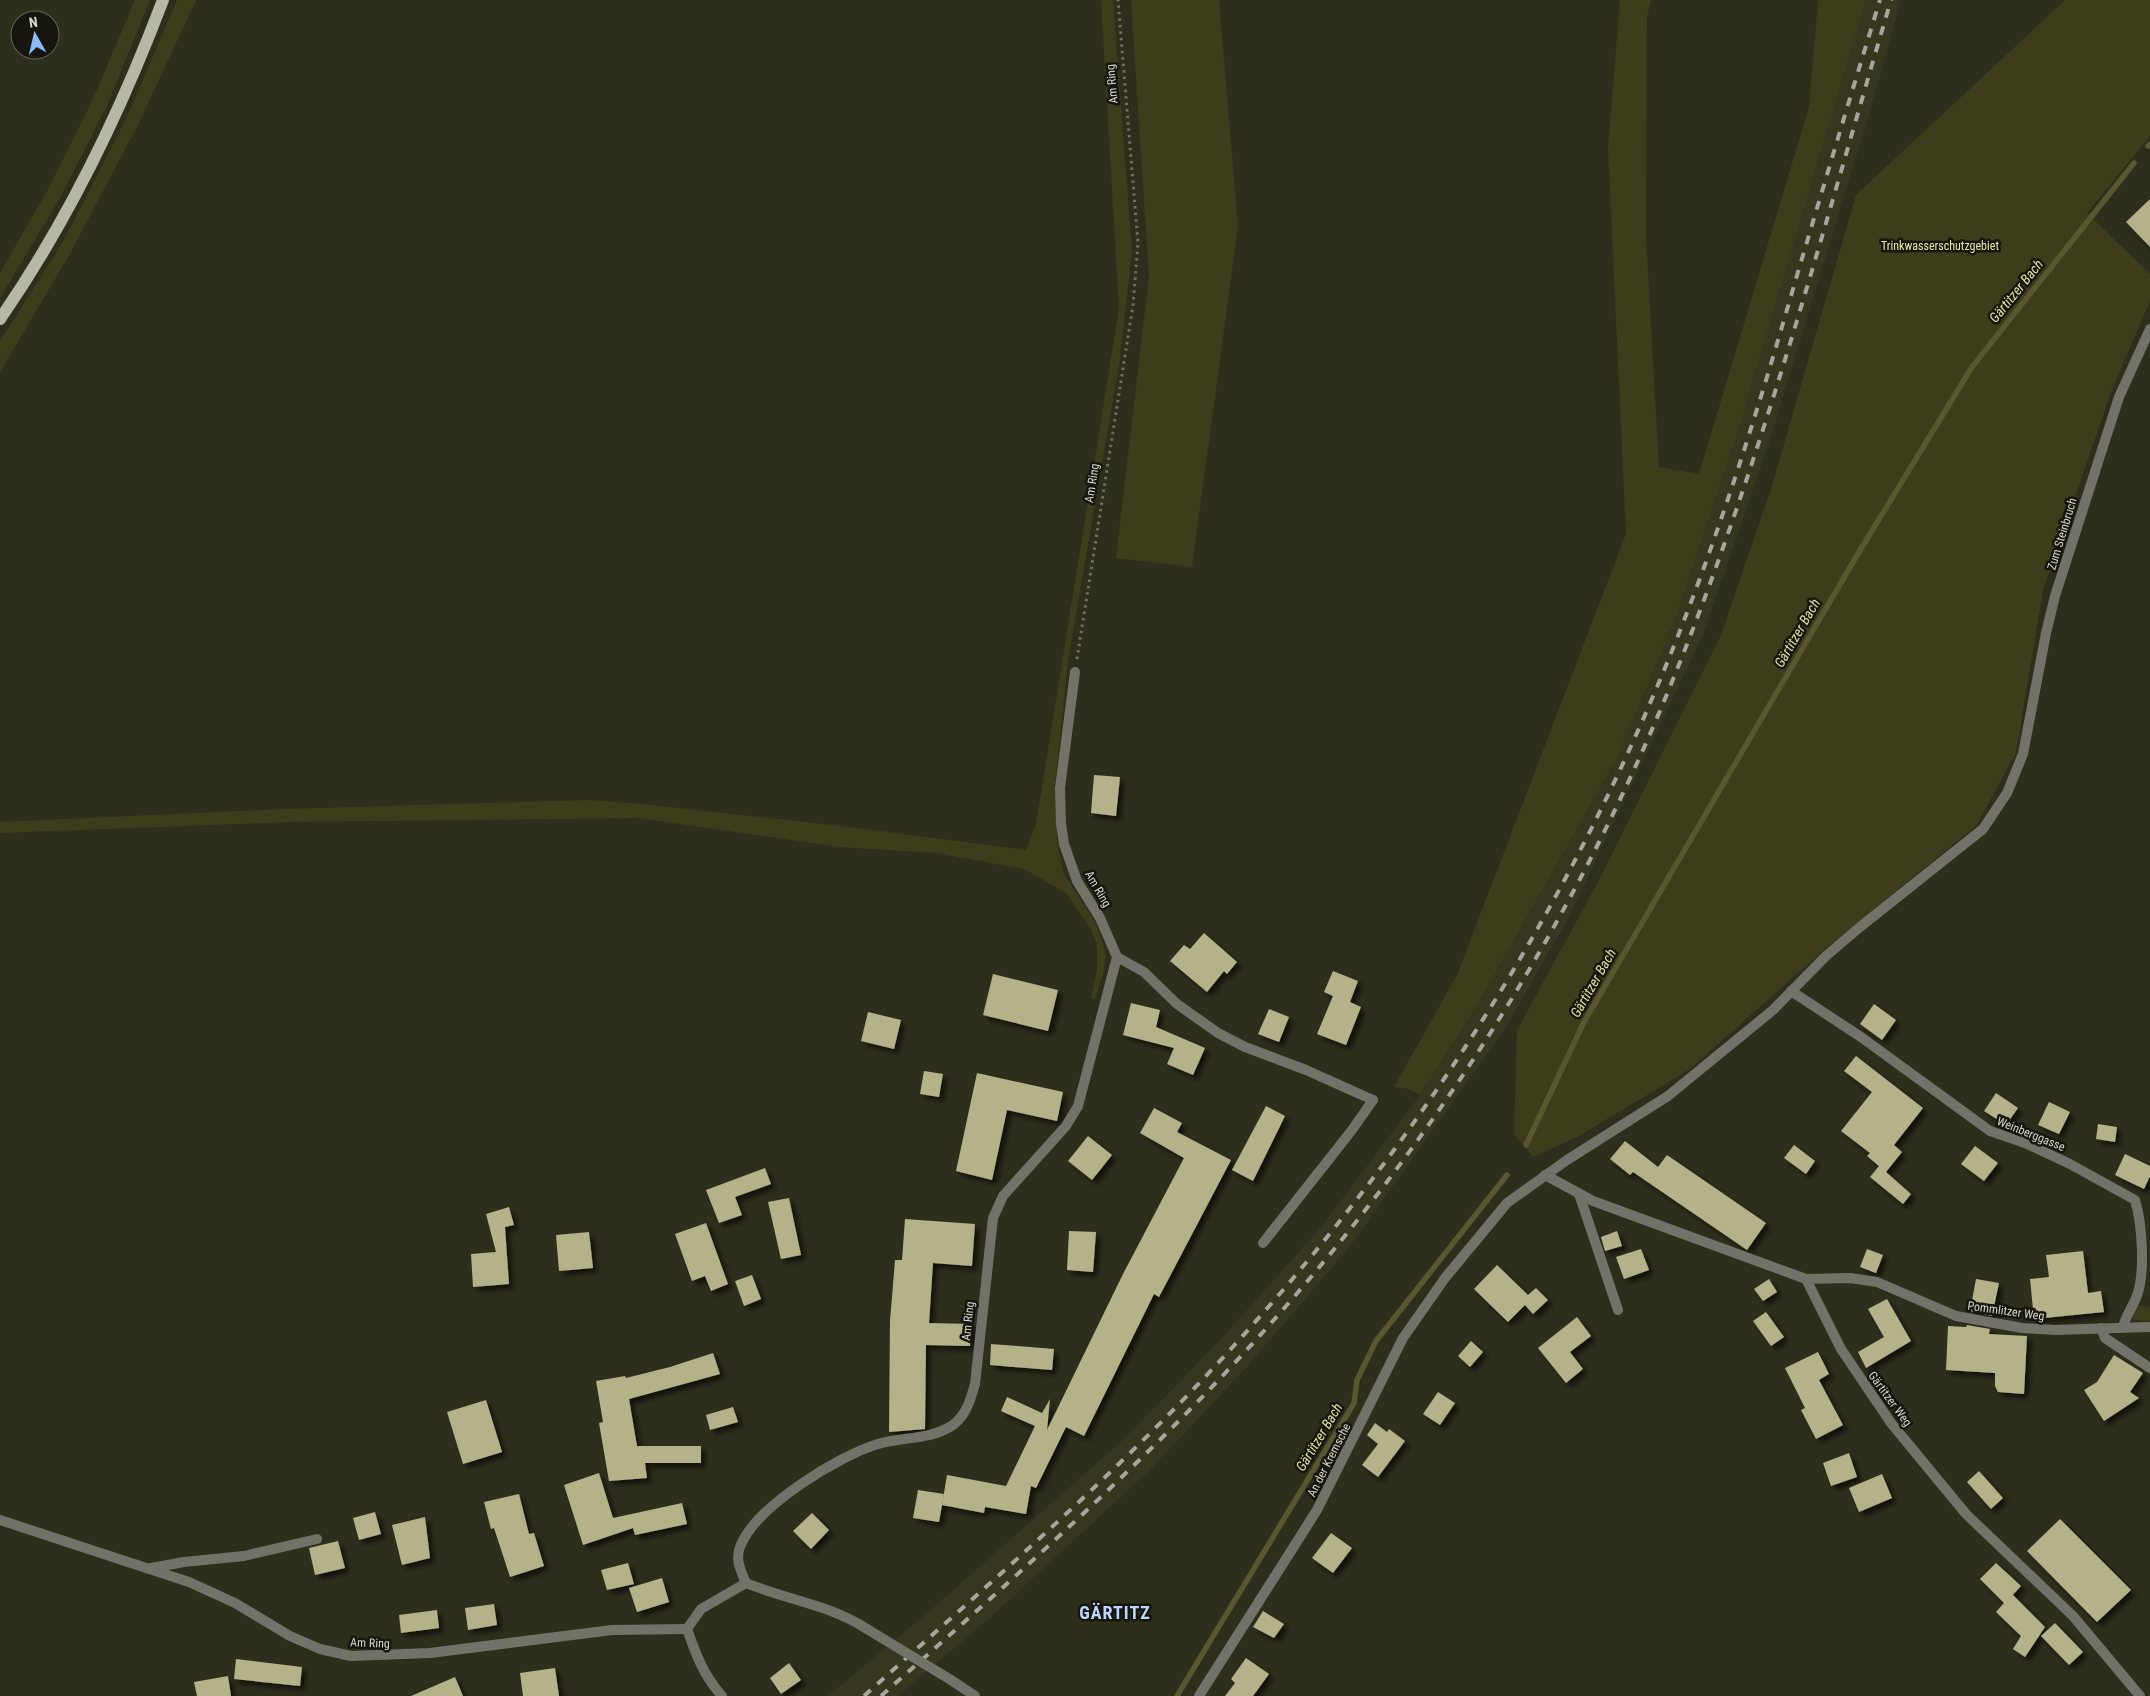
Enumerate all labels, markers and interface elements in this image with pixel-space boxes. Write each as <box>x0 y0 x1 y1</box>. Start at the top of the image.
north arrow <box>10 10 60 60</box>
text: N <box>28 14 39 31</box>
street label: Am Ring <box>1103 64 1121 104</box>
park label: Trinkwasserschutzgebiet <box>1881 239 1999 253</box>
water label: Gärtitzer Bach <box>1986 256 2046 326</box>
street label: Am Ring <box>1082 462 1102 504</box>
street label: Zum Steinbruch <box>2044 496 2080 572</box>
water label: Gärtitzer Bach <box>1771 596 1823 670</box>
street label: Am Ring <box>1082 868 1114 910</box>
water label: Gärtitzer Bach <box>1567 946 1619 1020</box>
street label: Weinberggasse <box>1995 1114 2068 1154</box>
street label: Pommlitzer Weg <box>1967 1299 2045 1323</box>
street label: Am Ring <box>959 1301 977 1341</box>
street label: Gärtitzer Weg <box>1865 1369 1915 1429</box>
water label: Gärtitzer Bach <box>1292 1400 1346 1474</box>
street label: An der Kremsche <box>1304 1421 1354 1499</box>
district label: GÄRTITZ <box>1079 1602 1151 1623</box>
street label: Am Ring <box>350 1635 390 1651</box>

